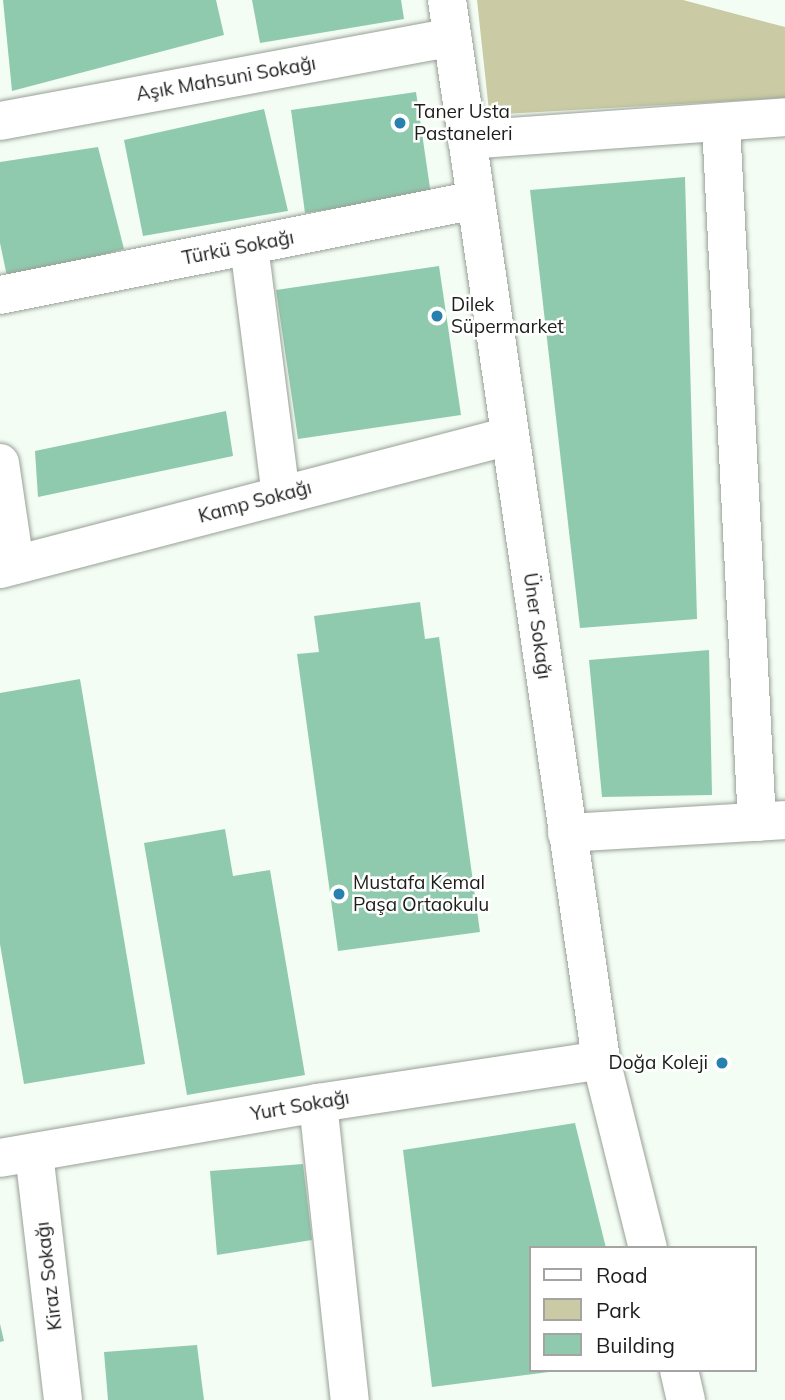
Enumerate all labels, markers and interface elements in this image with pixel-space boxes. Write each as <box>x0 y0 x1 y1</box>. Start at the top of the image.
street label: Aşık Mahsuni Sokağı <box>134 52 318 106</box>
place label: Taner Usta Pastaneleri <box>414 101 512 145</box>
marker: Taner Usta Pastaneleri <box>392 115 408 131</box>
street label: Türkü Sokağı <box>180 226 296 270</box>
place label: Dilek Süpermarket <box>451 294 564 338</box>
marker: Dilek Süpermarket <box>429 308 445 324</box>
street label: Kamp Sokağı <box>196 476 314 528</box>
street label: Üner Sokağı <box>518 571 556 681</box>
place label: Mustafa Kemal Paşa Ortaokulu <box>353 872 489 916</box>
marker: Mustafa Kemal Paşa Ortaokulu <box>331 886 347 902</box>
place label: Doğa Koleji <box>609 1052 708 1074</box>
marker: Doğa Koleji <box>714 1055 730 1071</box>
street label: Yurt Sokağı <box>249 1086 351 1126</box>
street label: Kiraz Sokağı <box>31 1220 67 1332</box>
legend <box>530 1246 757 1372</box>
text: Road <box>596 1262 647 1288</box>
text: Park <box>596 1297 640 1323</box>
text: Building <box>596 1332 675 1358</box>

